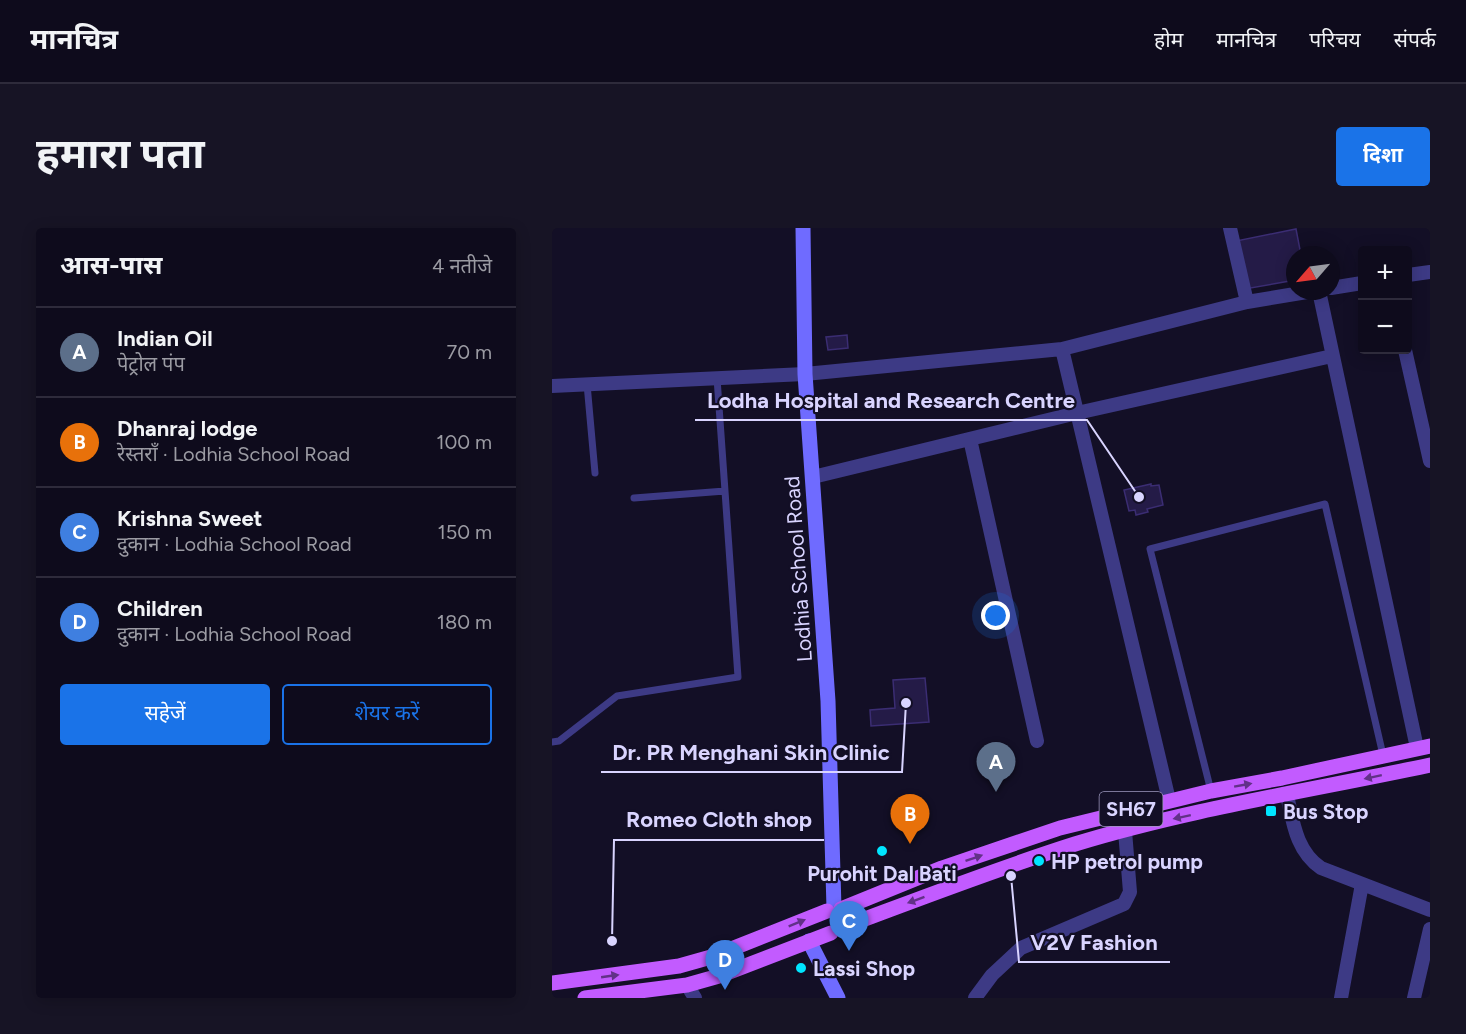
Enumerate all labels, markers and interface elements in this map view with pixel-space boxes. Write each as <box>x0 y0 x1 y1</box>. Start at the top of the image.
text: मानचित्र <box>30 22 118 56</box>
text: होम <box>1154 27 1183 52</box>
text: मानचित्र <box>1216 27 1276 52</box>
text: परिचय <box>1309 27 1361 52</box>
text: संपर्क <box>1394 27 1436 52</box>
button: दिशा <box>1336 127 1430 186</box>
text: हमारा पता <box>36 128 205 179</box>
north arrow <box>1286 246 1340 300</box>
map controls <box>1358 246 1412 354</box>
button: + <box>1358 246 1412 300</box>
text: आस-पास <box>60 249 162 281</box>
text: 4 नतीजे <box>432 254 492 278</box>
button: − <box>1358 300 1412 354</box>
text: Indian Oil <box>117 325 213 352</box>
text: A <box>72 340 87 364</box>
text: 70 m <box>446 340 492 364</box>
text: पेट्रोल पंप <box>117 352 185 376</box>
callout: Lodha Hospital and Research Centre <box>695 380 1087 420</box>
text: Lodha Hospital and Research Centre <box>707 387 1075 414</box>
text: Dhanraj lodge <box>117 415 258 442</box>
text: B <box>73 430 86 454</box>
text: 100 m <box>436 430 492 454</box>
text: रेस्तराँ · Lodhia School Road <box>117 442 350 466</box>
street label: Lodhia School Road <box>779 475 817 663</box>
text: Krishna Sweet <box>117 505 262 532</box>
text: C <box>72 520 87 544</box>
text: 150 m <box>437 520 492 544</box>
text: दुकान · Lodhia School Road <box>117 532 352 556</box>
text: Children <box>117 595 203 622</box>
your location <box>981 601 1010 630</box>
text: D <box>73 610 87 634</box>
text: 180 m <box>437 610 492 634</box>
text: दुकान · Lodhia School Road <box>117 622 352 646</box>
button: सहेजें <box>60 684 270 745</box>
button: शेयर करें <box>282 684 492 745</box>
callout: Dr. PR Menghani Skin Clinic <box>601 732 902 772</box>
text: Dr. PR Menghani Skin Clinic <box>612 739 890 766</box>
pin: A <box>976 742 1016 792</box>
one-way arrow <box>1363 773 1382 782</box>
one-way arrow <box>1234 780 1253 789</box>
road number: SH67 <box>1100 792 1162 826</box>
pin: B <box>890 794 930 844</box>
place label: Bus Stop <box>1283 799 1368 824</box>
callout: Romeo Cloth shop <box>614 800 824 840</box>
marker: Bus Stop <box>1264 804 1278 818</box>
text: Romeo Cloth shop <box>626 806 812 833</box>
one-way arrow <box>1172 813 1191 822</box>
marker: Purohit Dal Bati <box>875 844 889 858</box>
place label: HP petrol pump <box>1051 849 1203 874</box>
one-way arrow <box>965 852 983 862</box>
marker: HP petrol pump <box>1032 854 1046 868</box>
place label: Purohit Dal Bati <box>807 861 957 886</box>
one-way arrow <box>907 896 925 905</box>
pin: C <box>830 902 868 951</box>
one-way arrow <box>788 918 806 928</box>
callout: V2V Fashion <box>1019 922 1170 962</box>
text: V2V Fashion <box>1030 929 1158 956</box>
pin: D <box>706 940 744 990</box>
place label: Lassi Shop <box>813 956 915 981</box>
marker: Lassi Shop <box>794 961 808 975</box>
one-way arrow <box>601 971 620 980</box>

